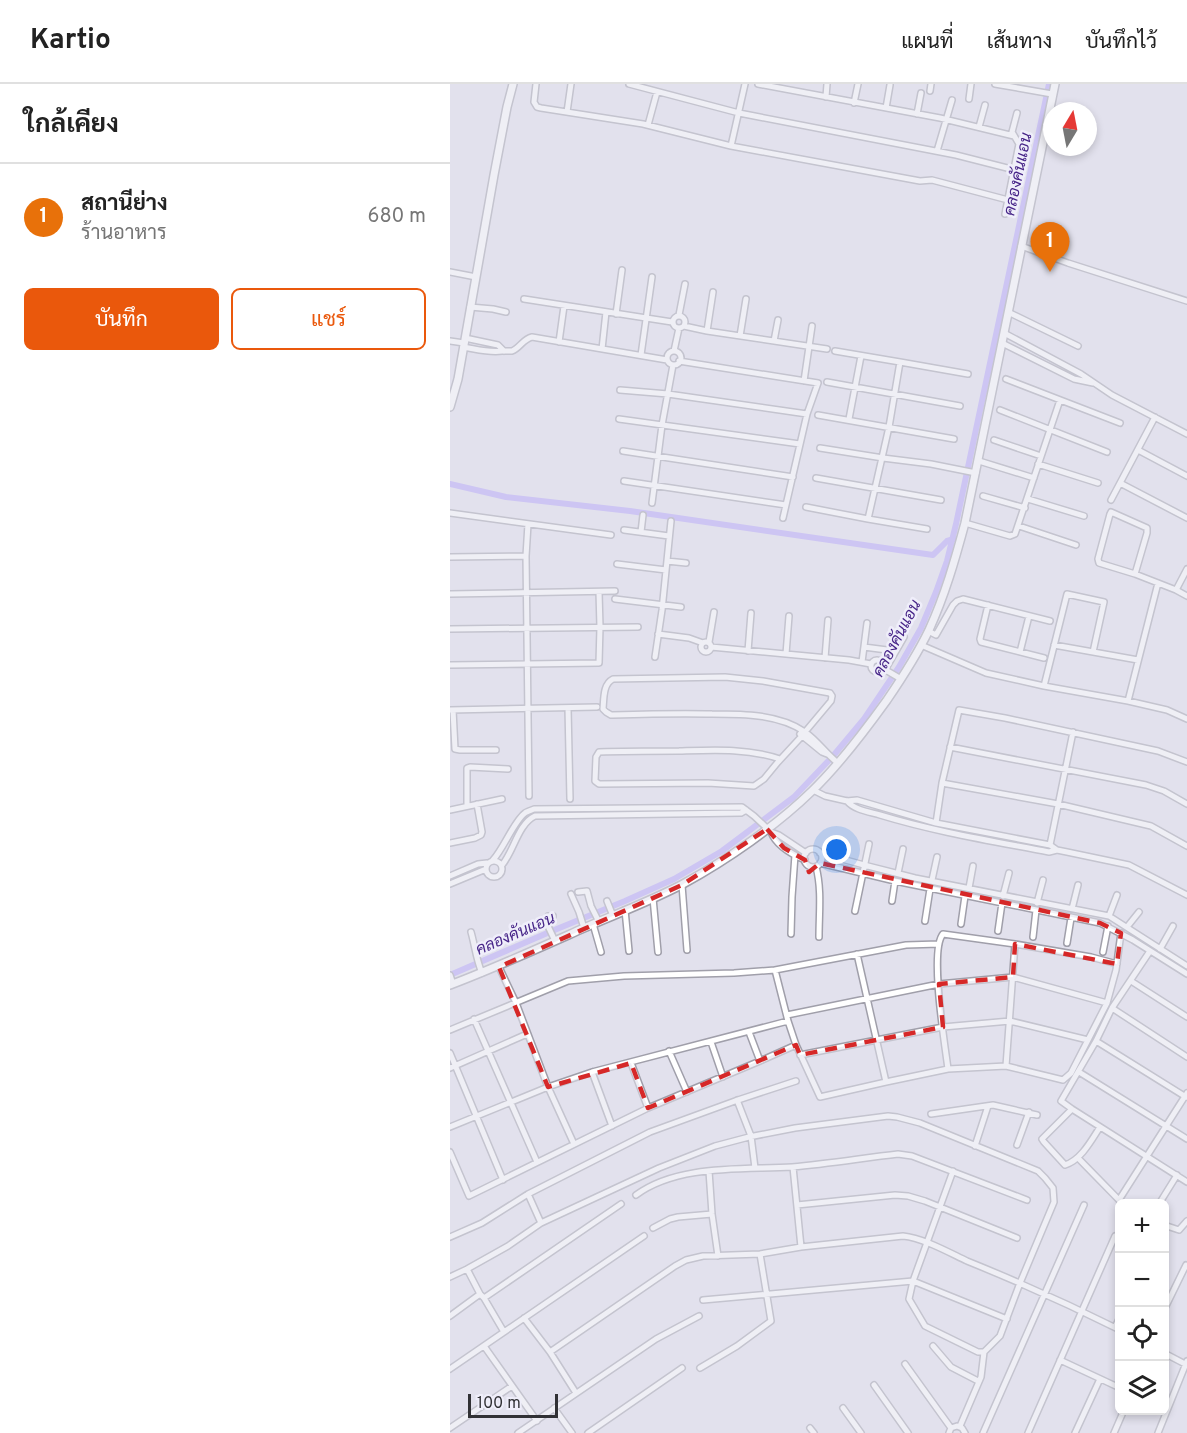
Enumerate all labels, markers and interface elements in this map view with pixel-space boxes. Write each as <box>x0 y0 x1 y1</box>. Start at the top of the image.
text: Kartio <box>30 23 111 59</box>
text: แผนที่ <box>901 29 954 56</box>
text: เส้นทาง <box>987 29 1052 56</box>
text: บันทึกไว้ <box>1085 29 1157 56</box>
north arrow <box>1043 102 1097 156</box>
text: ใกล้เคียง <box>24 109 119 142</box>
water label: คลองคันแอน <box>998 131 1037 218</box>
text: สถานีย่าง <box>81 191 168 218</box>
text: 1 <box>40 204 48 230</box>
text: 680 m <box>368 204 426 230</box>
text: ร้านอาหาร <box>81 221 167 247</box>
pin: 1 <box>1030 222 1070 272</box>
button: บันทึก <box>24 288 219 350</box>
button: แชร์ <box>231 288 426 350</box>
water label: คลองคันแอน <box>867 596 926 681</box>
your location <box>822 835 851 864</box>
water label: คลองคันแอน <box>472 907 558 961</box>
map controls <box>1115 1199 1169 1415</box>
button: + <box>1115 1199 1169 1253</box>
button: − <box>1115 1253 1169 1307</box>
button: locate <box>1115 1307 1169 1361</box>
button: layers <box>1115 1361 1169 1415</box>
scale bar <box>468 1391 558 1418</box>
text: 100 m <box>477 1394 521 1414</box>

